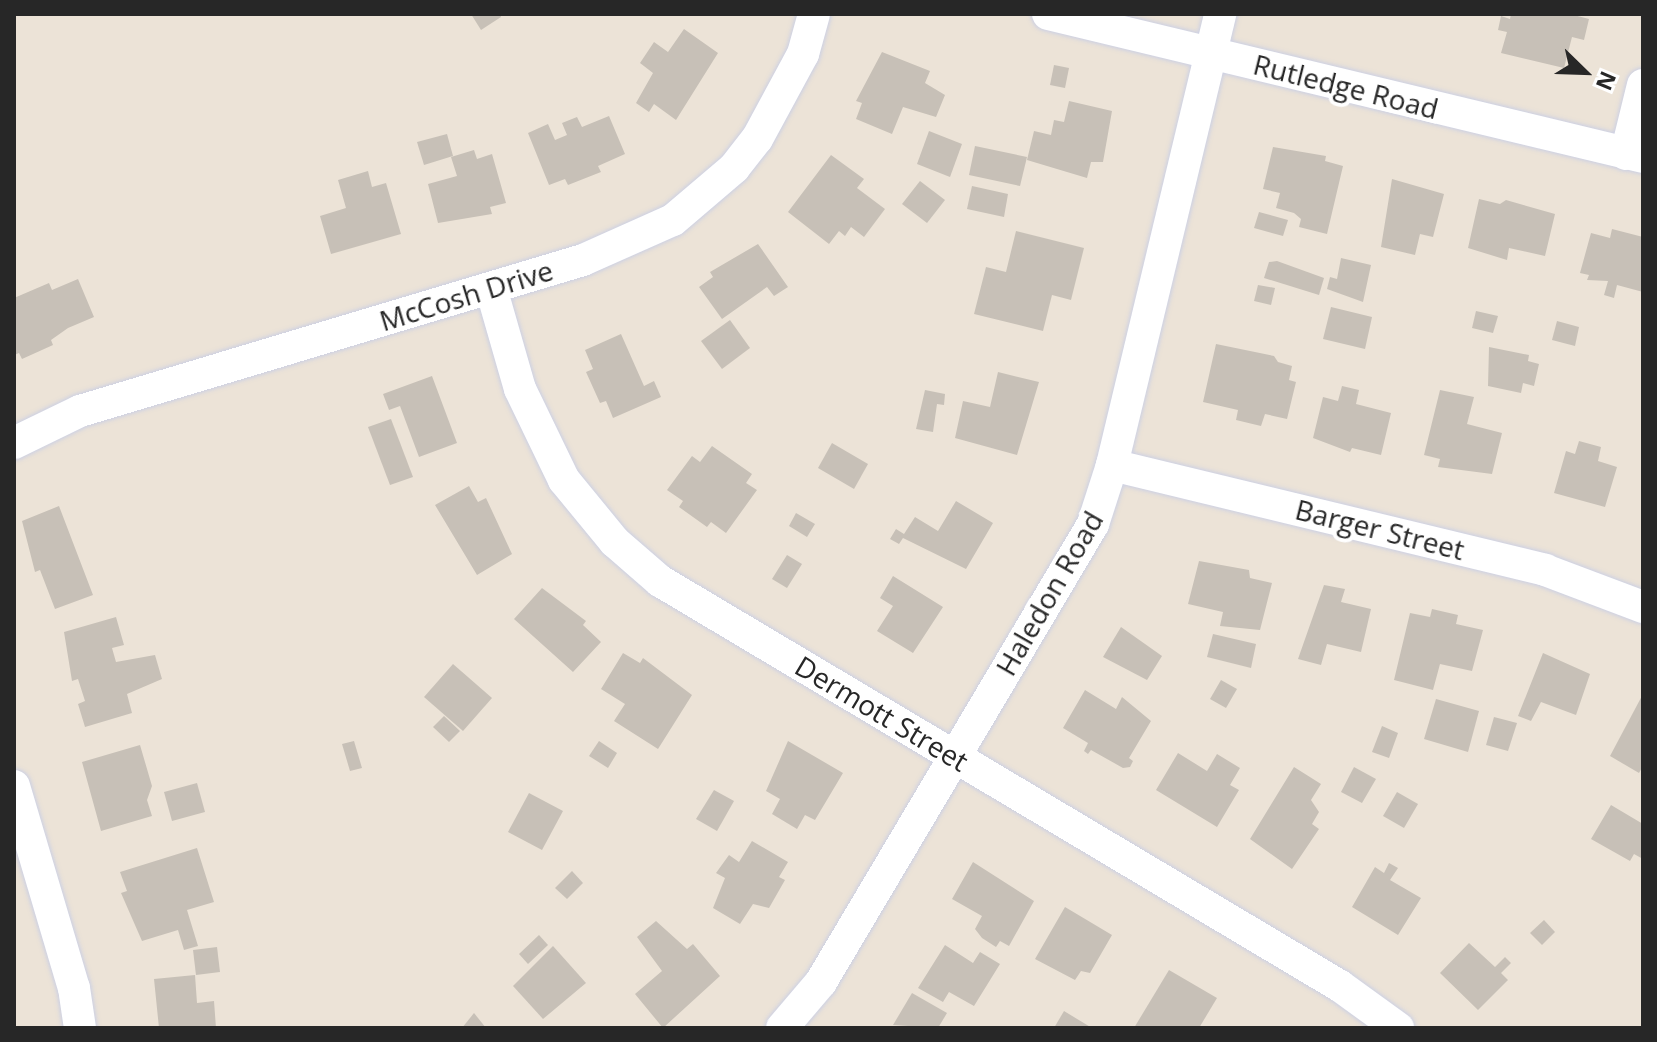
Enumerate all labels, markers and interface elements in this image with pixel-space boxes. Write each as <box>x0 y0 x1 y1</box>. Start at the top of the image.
north arrow <box>1545 32 1625 112</box>
street label: Rutledge Road <box>1250 47 1442 125</box>
text: N <box>1590 67 1624 95</box>
street label: McCosh Drive <box>375 253 557 337</box>
street label: Barger Street <box>1292 492 1468 566</box>
street label: Haledon Road <box>988 505 1110 681</box>
street label: Dermott Street <box>789 648 975 778</box>

